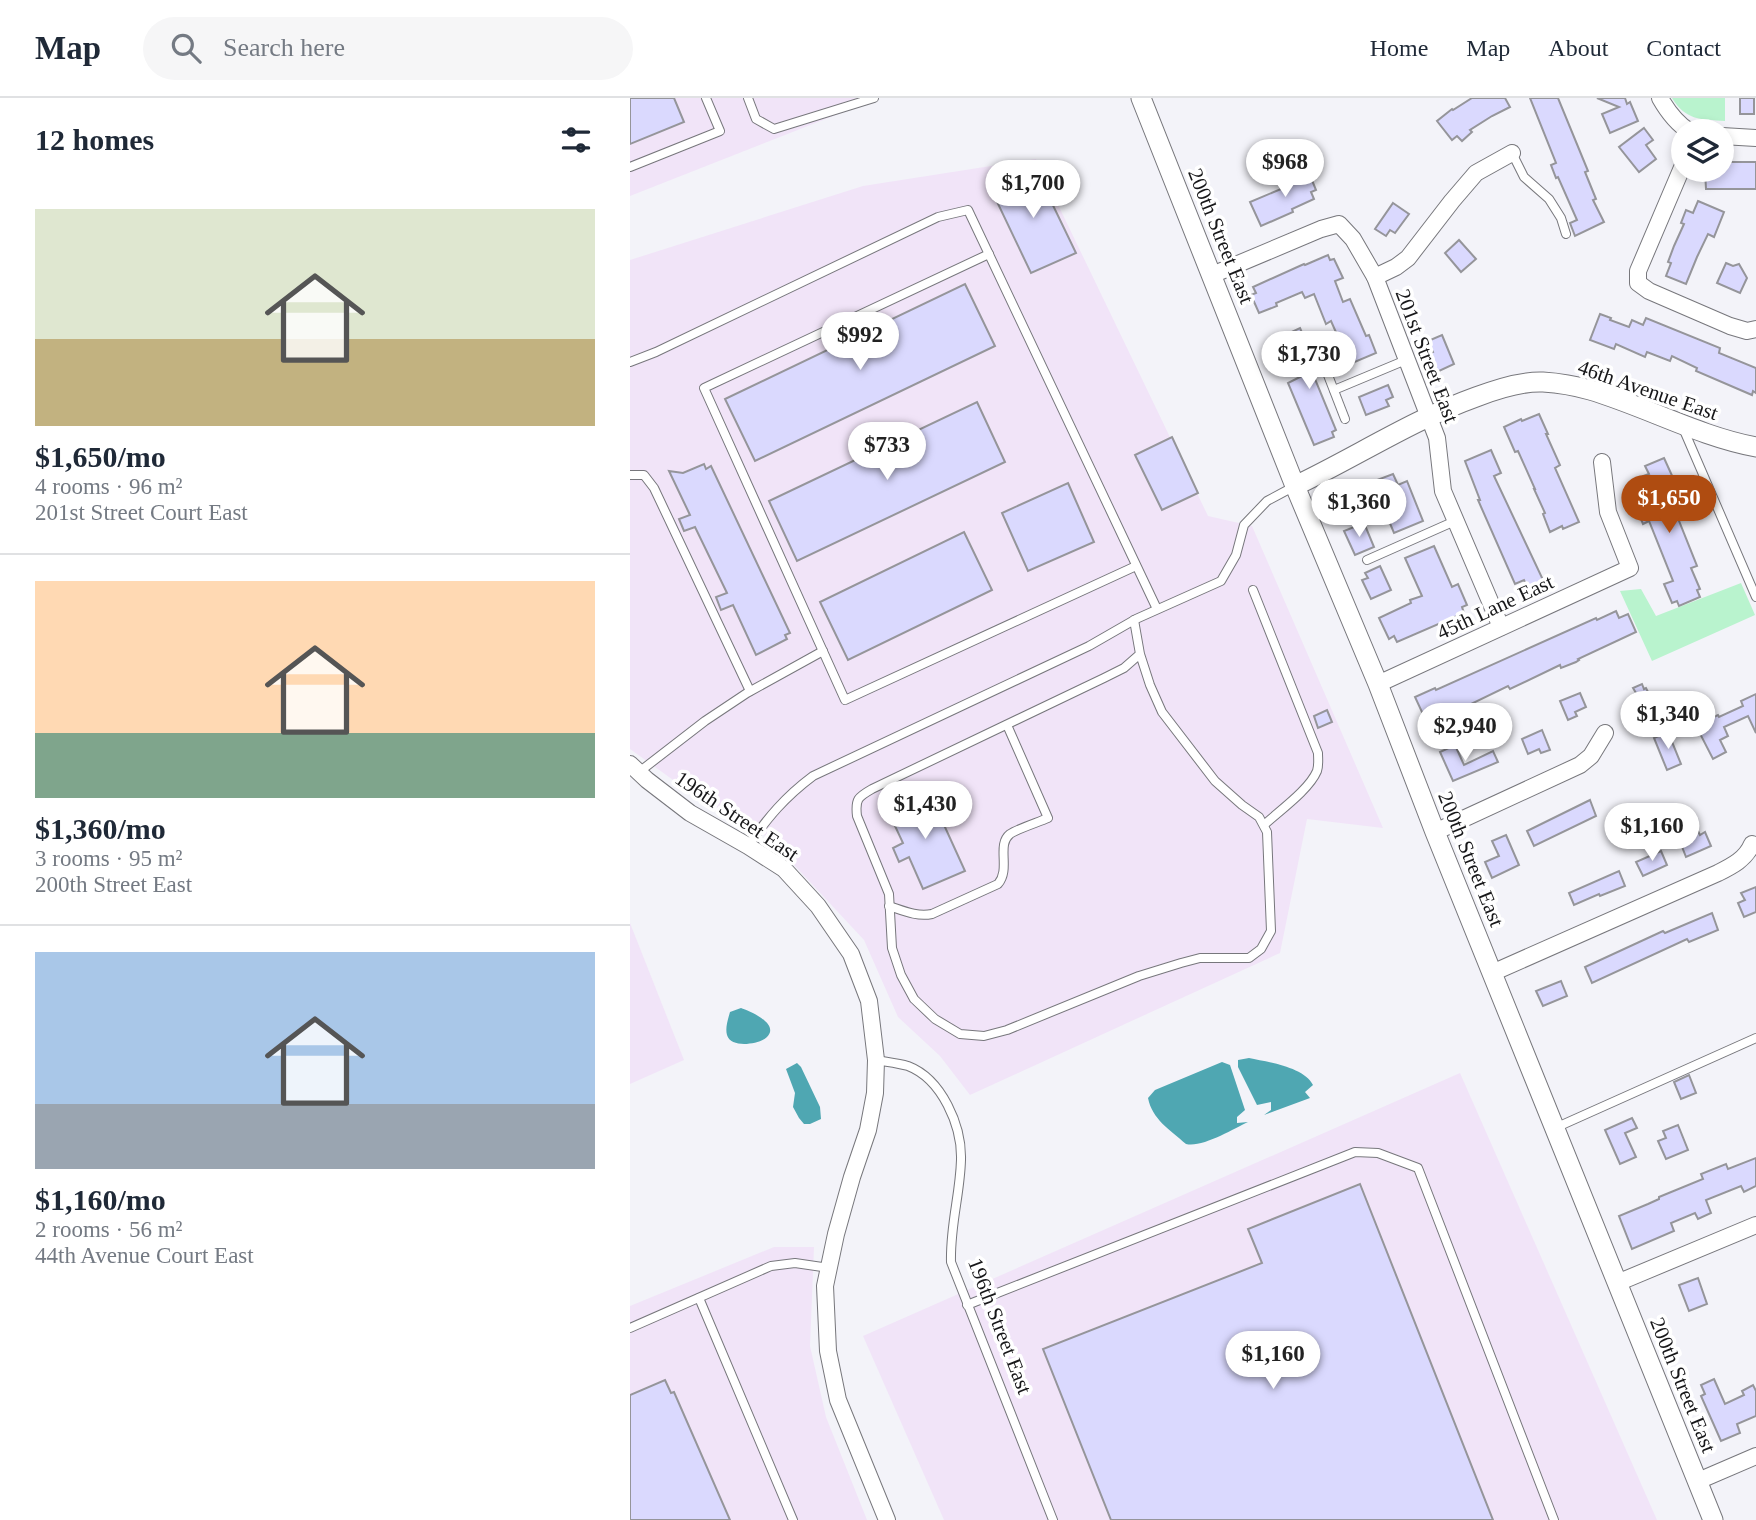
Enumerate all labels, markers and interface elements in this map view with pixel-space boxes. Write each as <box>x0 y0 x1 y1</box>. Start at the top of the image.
search box <box>143 17 633 80</box>
icon: search <box>167 29 205 67</box>
text: Map <box>35 30 101 66</box>
text: Search here <box>223 33 345 62</box>
text: Home <box>1370 35 1428 61</box>
text: Map <box>1466 35 1510 61</box>
text: About <box>1548 35 1608 61</box>
text: Contact <box>1646 35 1721 61</box>
map controls <box>1671 119 1734 182</box>
button: layers <box>1671 119 1734 182</box>
icon: filters <box>557 121 595 159</box>
text: 12 homes <box>35 123 154 156</box>
pin: $968 <box>1244 140 1326 199</box>
text: $968 <box>1262 149 1308 174</box>
pin: $1,700 <box>976 160 1090 220</box>
street label: 200th Street East <box>1183 165 1259 307</box>
text: $1,700 <box>1001 170 1065 195</box>
icon: home <box>252 255 378 381</box>
street label: 201st Street East <box>1391 286 1464 426</box>
pin: $992 <box>819 313 901 372</box>
text: $992 <box>837 322 883 347</box>
pin: $1,730 <box>1252 331 1366 391</box>
text: $1,730 <box>1277 341 1341 366</box>
street label: 46th Avenue East <box>1575 355 1721 425</box>
pin: $733 <box>846 422 928 482</box>
text: $733 <box>864 432 910 457</box>
text: $1,650/mo <box>35 440 166 473</box>
text: 4 rooms · 96 m² <box>35 474 182 499</box>
pin: $1,650 <box>1612 476 1726 535</box>
pin: $1,360 <box>1302 480 1416 539</box>
text: $1,650 <box>1637 485 1701 510</box>
text: $1,360 <box>1327 489 1391 514</box>
text: 201st Street Court East <box>35 500 248 525</box>
street label: 45th Lane East <box>1433 569 1557 644</box>
icon: home <box>252 627 378 753</box>
pin: $1,340 <box>1611 692 1725 751</box>
text: $1,340 <box>1636 701 1700 726</box>
pin: $2,940 <box>1408 704 1522 763</box>
text: $2,940 <box>1433 713 1497 738</box>
street label: 196th Street East <box>671 766 803 866</box>
pin: $1,430 <box>868 782 982 841</box>
street label: 200th Street East <box>1433 788 1509 930</box>
text: $1,430 <box>893 791 957 816</box>
pin: $1,160 <box>1595 804 1709 863</box>
text: $1,360/mo <box>35 812 166 845</box>
text: $1,160 <box>1620 813 1684 838</box>
text: 3 rooms · 95 m² <box>35 846 182 871</box>
text: 200th Street East <box>35 872 192 897</box>
icon: home <box>252 998 378 1124</box>
text: $1,160/mo <box>35 1183 166 1216</box>
text: 2 rooms · 56 m² <box>35 1217 182 1242</box>
text: 44th Avenue Court East <box>35 1243 254 1268</box>
street label: 196th Street East <box>963 1255 1037 1397</box>
street label: 200th Street East <box>1645 1314 1721 1456</box>
pin: $1,160 <box>1216 1332 1330 1391</box>
text: $1,160 <box>1241 1341 1305 1366</box>

